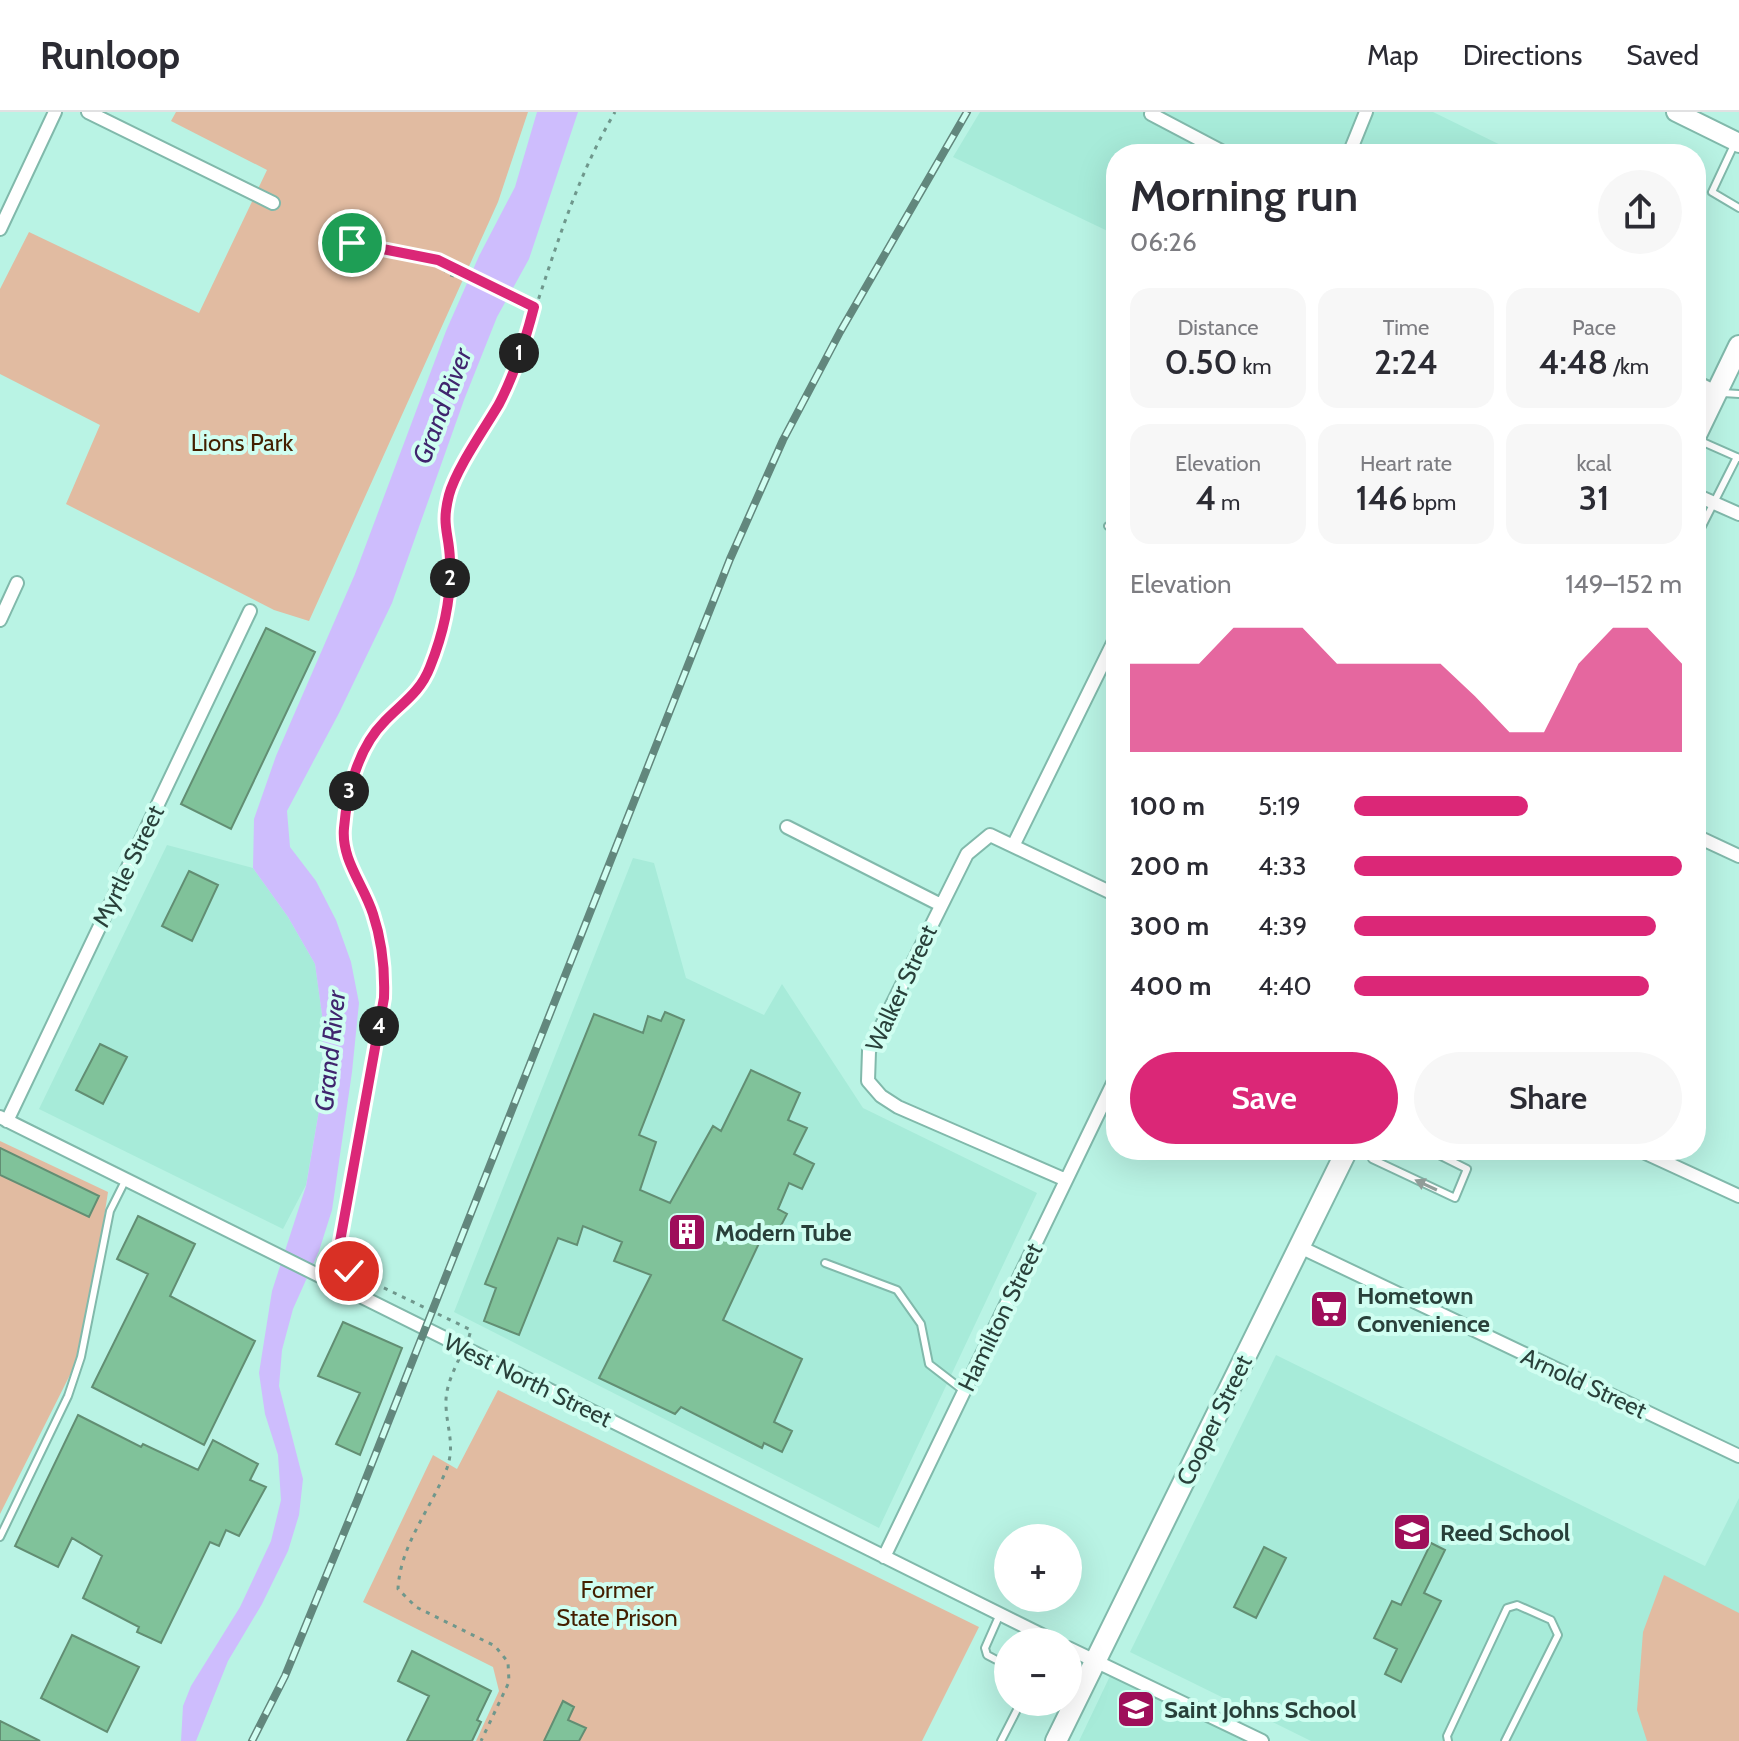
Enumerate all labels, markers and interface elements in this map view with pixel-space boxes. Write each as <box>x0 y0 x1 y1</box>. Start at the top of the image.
text: Runloop <box>40 32 180 79</box>
text: Map <box>1367 38 1419 72</box>
text: Directions <box>1463 38 1582 72</box>
text: Saved <box>1626 38 1699 72</box>
text: Morning run <box>1130 169 1358 222</box>
button: share <box>1598 170 1682 254</box>
pin <box>318 209 386 277</box>
icon: arrive <box>330 221 374 265</box>
text: 06:26 <box>1130 226 1197 258</box>
text: Distance <box>1178 314 1258 341</box>
text: Time <box>1383 314 1429 341</box>
text: Pace <box>1572 314 1616 341</box>
pin: 1 <box>499 333 539 373</box>
text: 1 <box>515 339 523 366</box>
text: 0.50 <box>1164 341 1237 383</box>
text: 2:24 <box>1374 341 1438 383</box>
text: 4:48 <box>1539 341 1608 383</box>
water label: Grand River <box>405 343 479 468</box>
text: km <box>1237 353 1272 380</box>
text: /km <box>1608 353 1649 380</box>
park label: Lions Park <box>191 428 293 457</box>
text: Elevation <box>1175 450 1261 477</box>
text: Heart rate <box>1360 450 1452 477</box>
text: kcal <box>1576 450 1612 477</box>
text: 4 <box>1196 477 1216 519</box>
text: 146 <box>1356 477 1408 519</box>
text: 31 <box>1579 477 1609 519</box>
text: m <box>1216 489 1240 516</box>
text: bpm <box>1408 489 1456 516</box>
pin: 2 <box>430 558 470 598</box>
text: 2 <box>444 564 456 591</box>
text: Elevation <box>1130 568 1232 600</box>
text: 149–152 m <box>1565 568 1682 600</box>
pin: 3 <box>329 771 369 811</box>
text: 3 <box>343 777 355 804</box>
text: 100 m <box>1130 790 1205 822</box>
text: 5:19 <box>1258 790 1301 822</box>
street label: Myrtle Street <box>86 800 170 932</box>
text: 200 m <box>1130 850 1209 882</box>
text: 4:33 <box>1258 850 1307 882</box>
text: 300 m <box>1130 910 1209 942</box>
text: 4:39 <box>1258 910 1307 942</box>
street label: Walker Street <box>859 920 943 1056</box>
text: 400 m <box>1130 970 1211 1002</box>
text: 4:40 <box>1258 970 1312 1002</box>
water label: Grand River <box>308 988 352 1113</box>
pin: 4 <box>359 1006 399 1046</box>
text: 4 <box>372 1012 386 1039</box>
button: Save <box>1130 1052 1398 1144</box>
button: Share <box>1414 1052 1682 1144</box>
one-way arrow <box>1415 1178 1438 1192</box>
building icon: Modern Tube <box>666 1211 708 1253</box>
place label: Modern Tube <box>715 1218 852 1247</box>
pin <box>315 1237 383 1305</box>
street label: Hamilton Street <box>952 1238 1048 1396</box>
icon: check <box>327 1249 371 1293</box>
place label: Hometown Convenience <box>1357 1281 1490 1338</box>
supermarket icon: Hometown Convenience <box>1308 1288 1350 1330</box>
street label: West North Street <box>439 1327 617 1433</box>
street label: Arnold Street <box>1517 1341 1651 1425</box>
street label: Cooper Street <box>1170 1350 1258 1490</box>
school or university icon: Reed School <box>1391 1511 1433 1553</box>
place label: Reed School <box>1440 1518 1570 1547</box>
map controls <box>994 1524 1082 1716</box>
button: + <box>994 1524 1082 1612</box>
park label: Former State Prison <box>556 1575 678 1632</box>
button: − <box>994 1628 1082 1716</box>
school or university icon: Saint Johns School <box>1115 1688 1157 1730</box>
place label: Saint Johns School <box>1164 1695 1356 1724</box>

